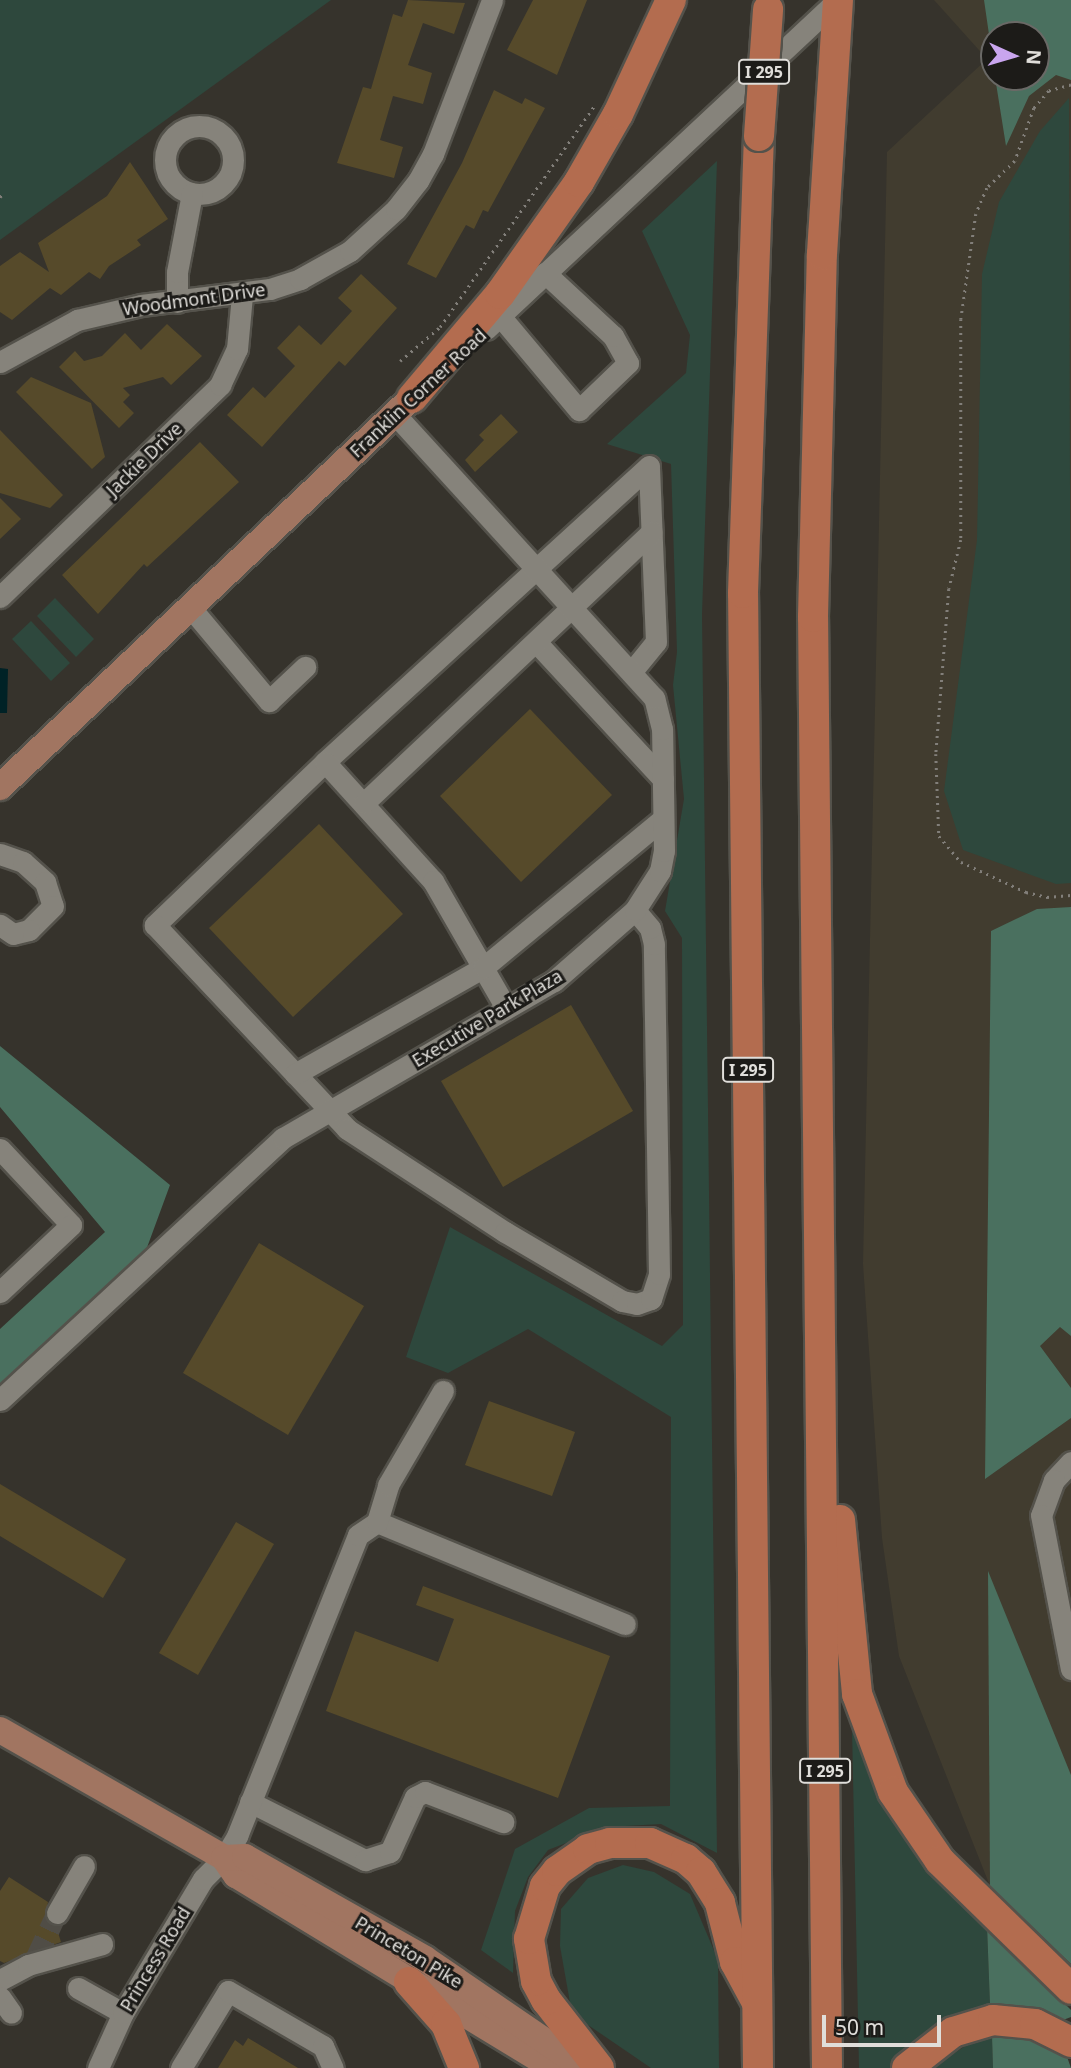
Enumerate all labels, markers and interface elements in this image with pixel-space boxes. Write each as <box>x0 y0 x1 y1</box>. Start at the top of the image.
north arrow <box>980 21 1050 91</box>
text: N <box>1020 49 1047 66</box>
road number: I 295 <box>738 60 790 85</box>
street label: Woodmont Drive <box>121 278 267 320</box>
street label: Franklin Corner Road <box>345 324 491 462</box>
street label: Jackie Drive <box>102 417 186 501</box>
street label: Executive Park Plaza <box>408 965 566 1071</box>
road number: I 295 <box>722 1058 774 1082</box>
road number: I 295 <box>799 1758 851 1784</box>
street label: Princess Road <box>115 1903 195 2015</box>
street label: Princeton Pike <box>351 1911 467 1993</box>
scale bar <box>826 2002 945 2046</box>
text: 50 m <box>835 2013 884 2041</box>

